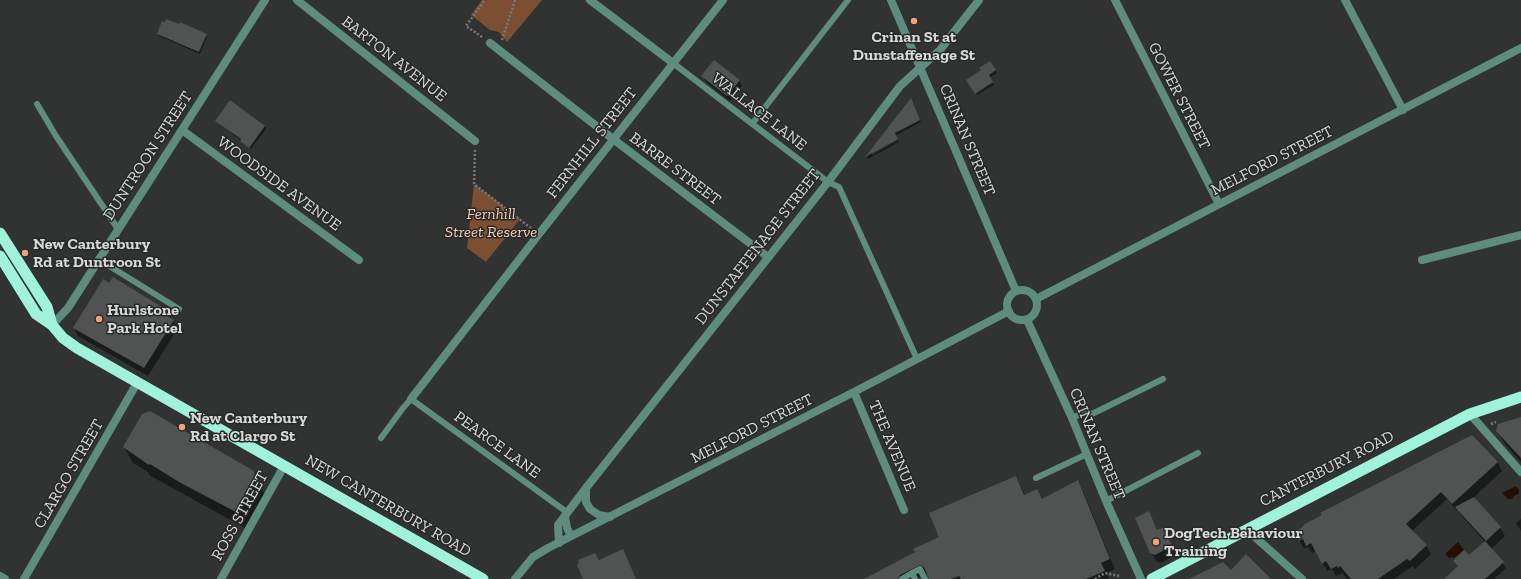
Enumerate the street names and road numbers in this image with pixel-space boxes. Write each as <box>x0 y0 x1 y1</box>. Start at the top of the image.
street label: BARTON AVENUE <box>338 12 450 106</box>
street label: GOWER STREET <box>1144 39 1214 153</box>
street label: WALLACE LANE <box>708 69 810 155</box>
street label: CRINAN STREET <box>935 81 999 199</box>
street label: FERNHILL STREET <box>543 84 641 202</box>
street label: DUNTROON STREET <box>99 88 197 224</box>
street label: MELFORD STREET <box>1208 122 1336 200</box>
street label: BARRE STREET <box>625 128 725 210</box>
street label: WOODSIDE AVENUE <box>213 133 345 235</box>
street label: DUNSTAFFENAGE STREET <box>691 165 825 329</box>
street label: CRINAN STREET <box>1065 385 1129 503</box>
street label: MELFORD STREET <box>688 390 816 468</box>
street label: THE AVENUE <box>864 398 920 494</box>
street label: PEARCE LANE <box>450 407 544 483</box>
street label: CLARGO STREET <box>30 416 108 532</box>
street label: CANTERBURY ROAD <box>1257 427 1397 511</box>
street label: NEW CANTERBURY ROAD <box>302 451 474 561</box>
street label: ROSS STREET <box>208 468 272 564</box>

